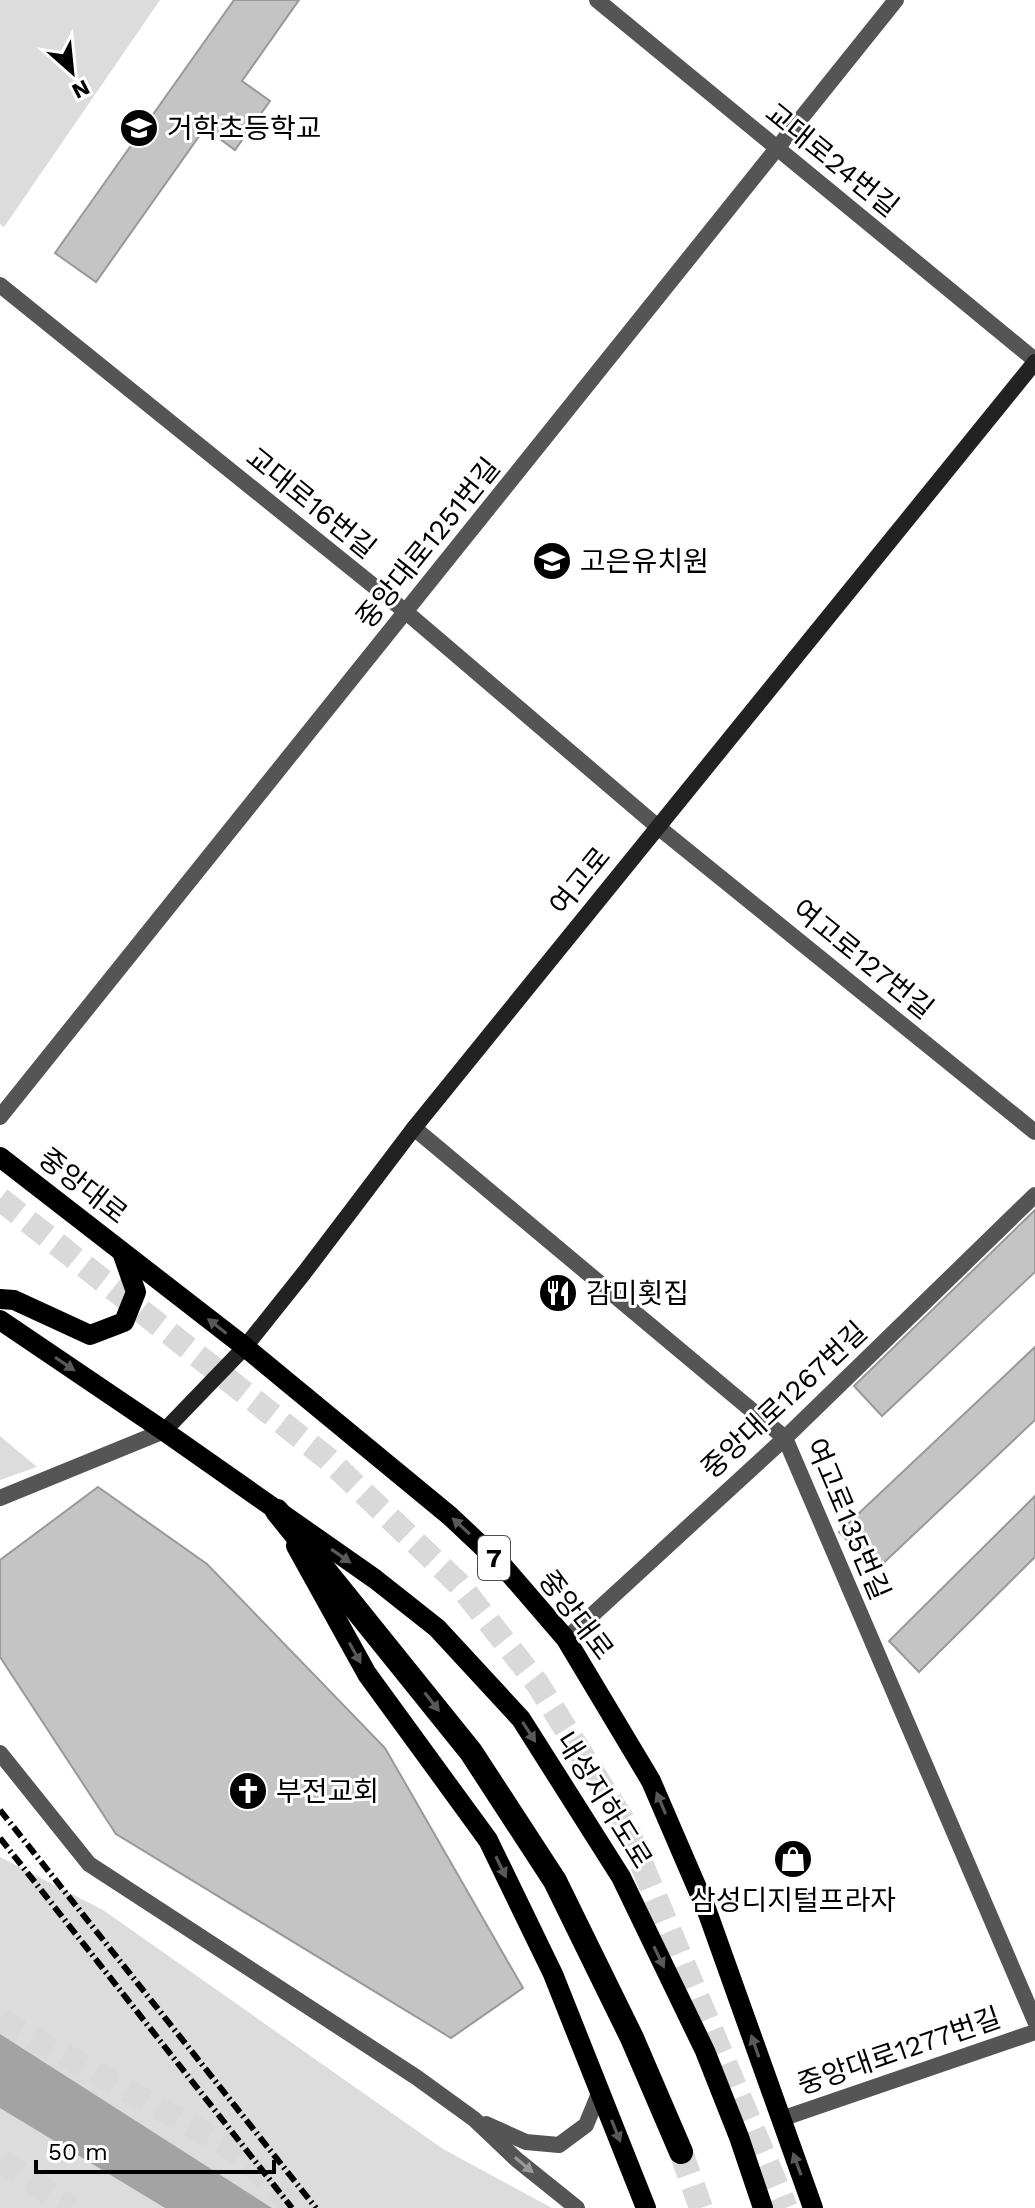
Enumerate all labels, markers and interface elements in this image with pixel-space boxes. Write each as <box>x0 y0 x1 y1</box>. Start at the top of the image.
north arrow <box>32 32 112 112</box>
text: N <box>68 75 94 104</box>
street label: 교대로24번길 <box>759 96 905 224</box>
school or university icon: 거학초등학교 <box>118 107 160 149</box>
place label: 거학초등학교 <box>167 112 322 145</box>
street label: 교대로16번길 <box>240 441 382 565</box>
street label: 중앙대로1251번길 <box>349 451 507 635</box>
school or university icon: 고은유치원 <box>531 540 573 582</box>
place label: 고은유치원 <box>580 545 709 578</box>
street label: 여고로 <box>543 841 617 921</box>
street label: 여고로127번길 <box>786 892 940 1026</box>
street label: 중앙대로 <box>32 1141 134 1231</box>
restaurant icon: 감미횟집 <box>537 1272 579 1314</box>
place label: 감미횟집 <box>586 1277 689 1310</box>
street label: 중앙대로1267번길 <box>694 1315 874 1485</box>
one-way arrow <box>207 1318 227 1334</box>
one-way arrow <box>54 1356 75 1371</box>
street label: 여고로135번길 <box>799 1433 897 1605</box>
one-way arrow <box>452 1518 471 1536</box>
road number: 7 <box>478 1536 510 1580</box>
one-way arrow <box>330 1548 351 1563</box>
street label: 중앙대로 <box>532 1564 620 1666</box>
one-way arrow <box>348 1642 362 1664</box>
one-way arrow <box>423 1692 439 1712</box>
one-way arrow <box>522 1721 536 1743</box>
street label: 내성지하도로 <box>549 1726 659 1874</box>
church icon: 부전교회 <box>227 1770 269 1812</box>
place label: 부전교회 <box>276 1775 379 1808</box>
one-way arrow <box>655 1792 668 1815</box>
shop icon: 삼성디지털프라자 <box>772 1838 814 1880</box>
one-way arrow <box>494 1856 508 1879</box>
place label: 삼성디지털프라자 <box>690 1884 896 1917</box>
one-way arrow <box>653 1946 666 1969</box>
street label: 중앙대로1277번길 <box>793 2001 1005 2101</box>
one-way arrow <box>748 2034 760 2058</box>
one-way arrow <box>610 2119 623 2143</box>
scale bar <box>36 2124 274 2174</box>
text: 50 m <box>48 2138 108 2166</box>
one-way arrow <box>790 2152 803 2176</box>
one-way arrow <box>514 2156 534 2173</box>

